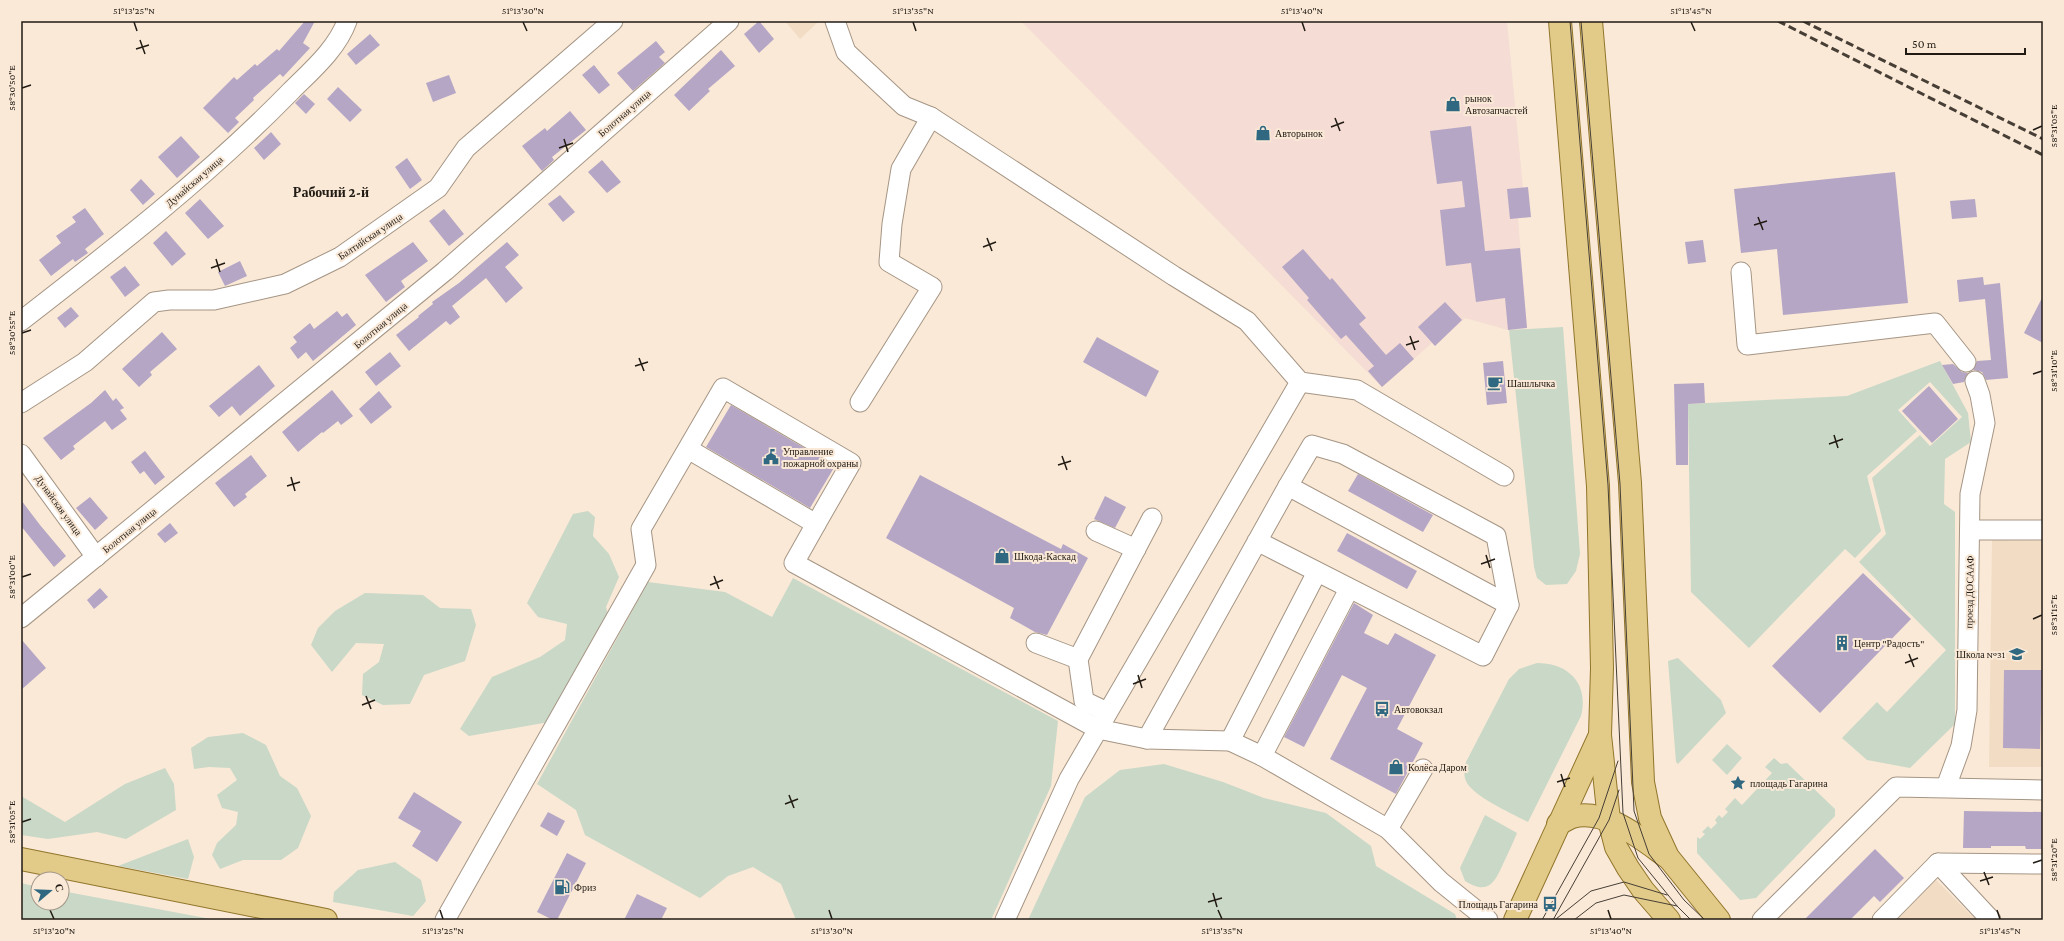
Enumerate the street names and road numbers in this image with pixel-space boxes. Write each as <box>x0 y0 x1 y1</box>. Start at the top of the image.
street label: Болотная улица <box>596 87 653 139</box>
street label: Дунайская улица <box>164 153 225 209</box>
street label: Балтийская улица <box>336 211 405 262</box>
street label: Болотная улица <box>352 300 409 351</box>
street label: Дунайская улица <box>33 473 84 538</box>
street label: Болотная улица <box>100 505 159 555</box>
street label: проезд ДОСААФ <box>1963 555 1976 629</box>

